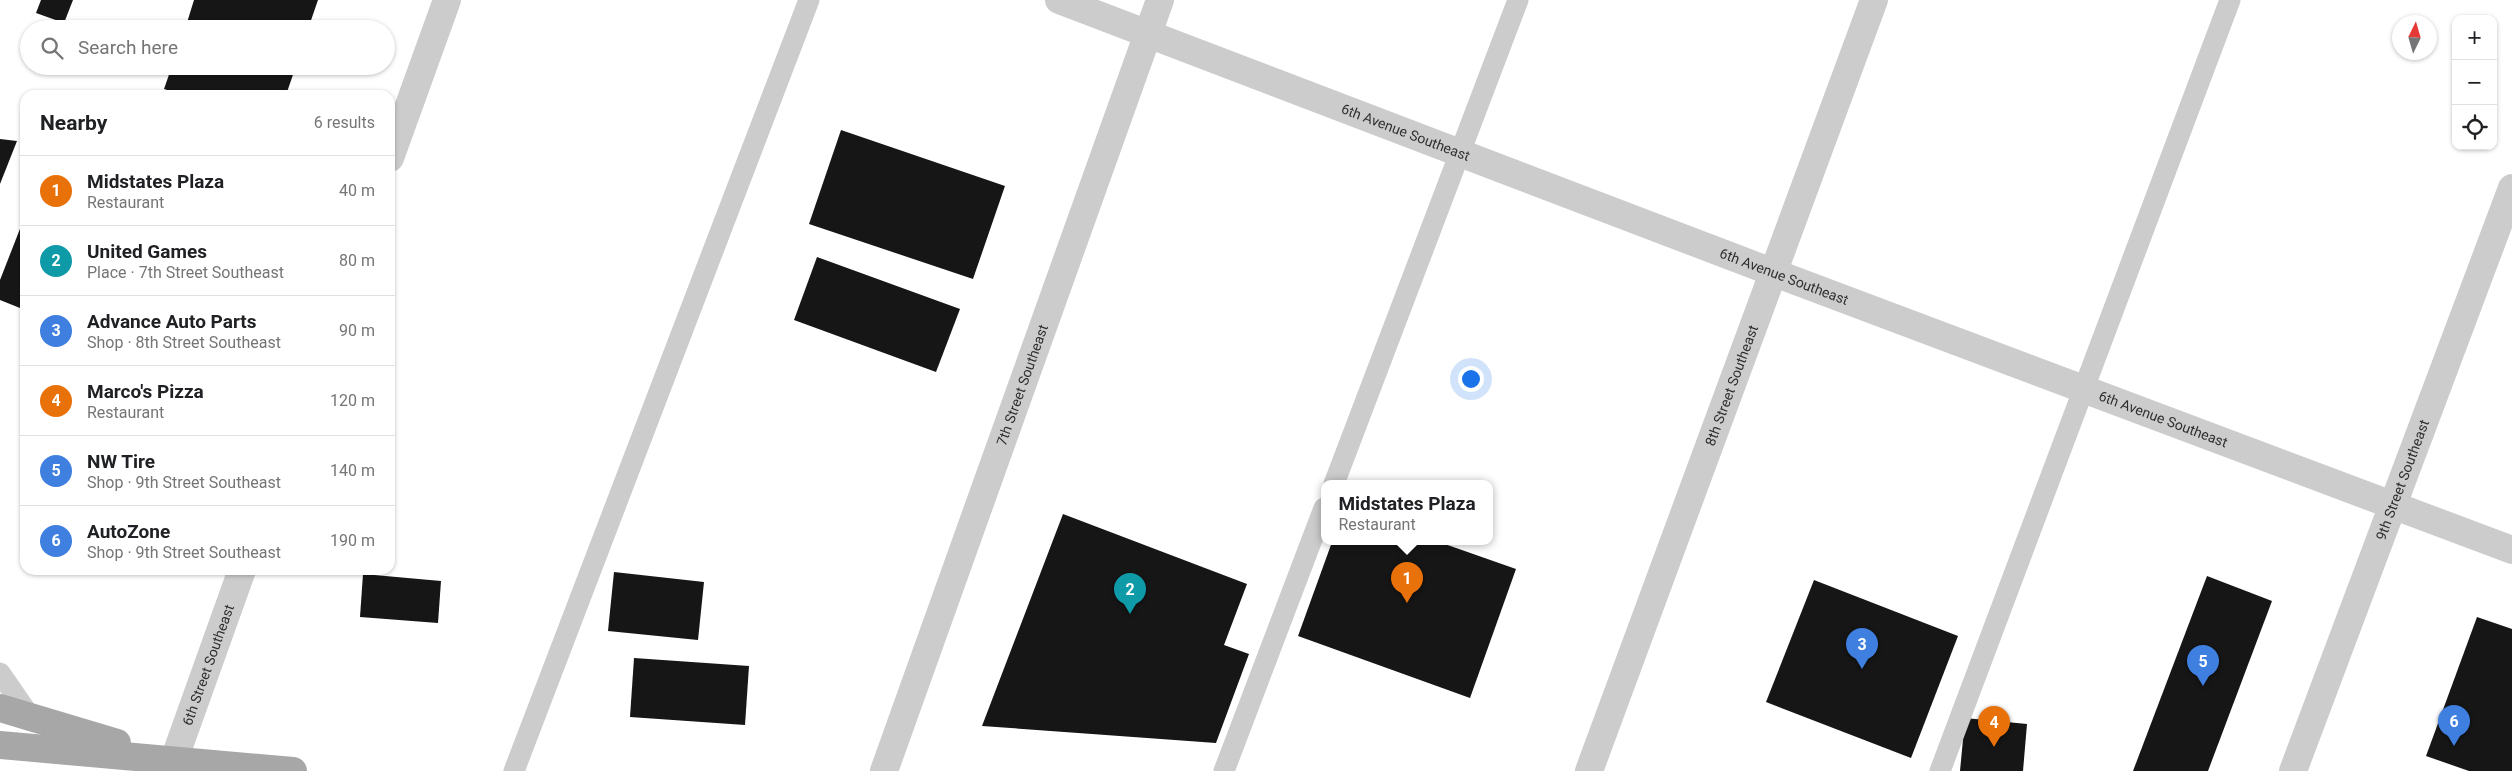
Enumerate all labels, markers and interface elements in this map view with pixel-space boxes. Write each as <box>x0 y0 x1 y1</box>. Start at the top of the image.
north arrow <box>2392 15 2437 60</box>
map controls <box>2452 15 2497 150</box>
button: + <box>2452 15 2497 60</box>
search box <box>20 20 395 75</box>
icon: search <box>38 34 66 62</box>
text: Search here <box>78 36 178 59</box>
button: − <box>2452 60 2497 105</box>
street label: 6th Avenue Southeast <box>1339 100 1472 164</box>
button: locate <box>2452 105 2497 150</box>
text: Nearby <box>40 111 107 135</box>
text: 6 results <box>314 113 375 132</box>
text: Midstates Plaza <box>87 170 224 193</box>
text: 1 <box>51 181 61 200</box>
text: 40 m <box>339 181 375 200</box>
text: Restaurant <box>87 193 164 212</box>
text: United Games <box>87 240 207 263</box>
street label: 6th Avenue Southeast <box>1718 245 1851 308</box>
text: 2 <box>51 251 61 270</box>
text: 80 m <box>339 251 375 270</box>
text: Place · 7th Street Southeast <box>87 263 284 282</box>
text: Advance Auto Parts <box>87 310 257 333</box>
text: 3 <box>51 321 61 340</box>
text: 90 m <box>339 321 375 340</box>
street label: 7th Street Southeast <box>993 322 1051 448</box>
street label: 8th Street Southeast <box>1702 323 1761 448</box>
text: Shop · 8th Street Southeast <box>87 333 281 352</box>
your location <box>1458 366 1484 392</box>
text: Marco's Pizza <box>87 380 204 403</box>
street label: 6th Avenue Southeast <box>2097 388 2230 451</box>
text: 4 <box>51 391 61 410</box>
text: 120 m <box>330 391 375 410</box>
text: Restaurant <box>87 403 164 422</box>
street label: 9th Street Southeast <box>2372 417 2432 542</box>
text: NW Tire <box>87 450 155 473</box>
text: 5 <box>51 461 61 480</box>
text: 140 m <box>330 461 375 480</box>
text: Shop · 9th Street Southeast <box>87 473 281 492</box>
popup <box>1321 480 1493 545</box>
text: Midstates Plaza <box>1338 492 1476 515</box>
text: Restaurant <box>1338 515 1416 534</box>
text: AutoZone <box>87 520 170 543</box>
text: 6 <box>51 531 61 550</box>
text: 190 m <box>330 531 375 550</box>
text: Shop · 9th Street Southeast <box>87 543 281 562</box>
pin: 1 <box>1391 562 1423 603</box>
pin: 2 <box>1114 573 1146 614</box>
street label: 6th Street Southeast <box>179 602 237 728</box>
pin: 3 <box>1846 628 1878 669</box>
pin: 5 <box>2187 645 2219 686</box>
pin: 6 <box>2438 705 2470 746</box>
pin: 4 <box>1978 706 2010 747</box>

